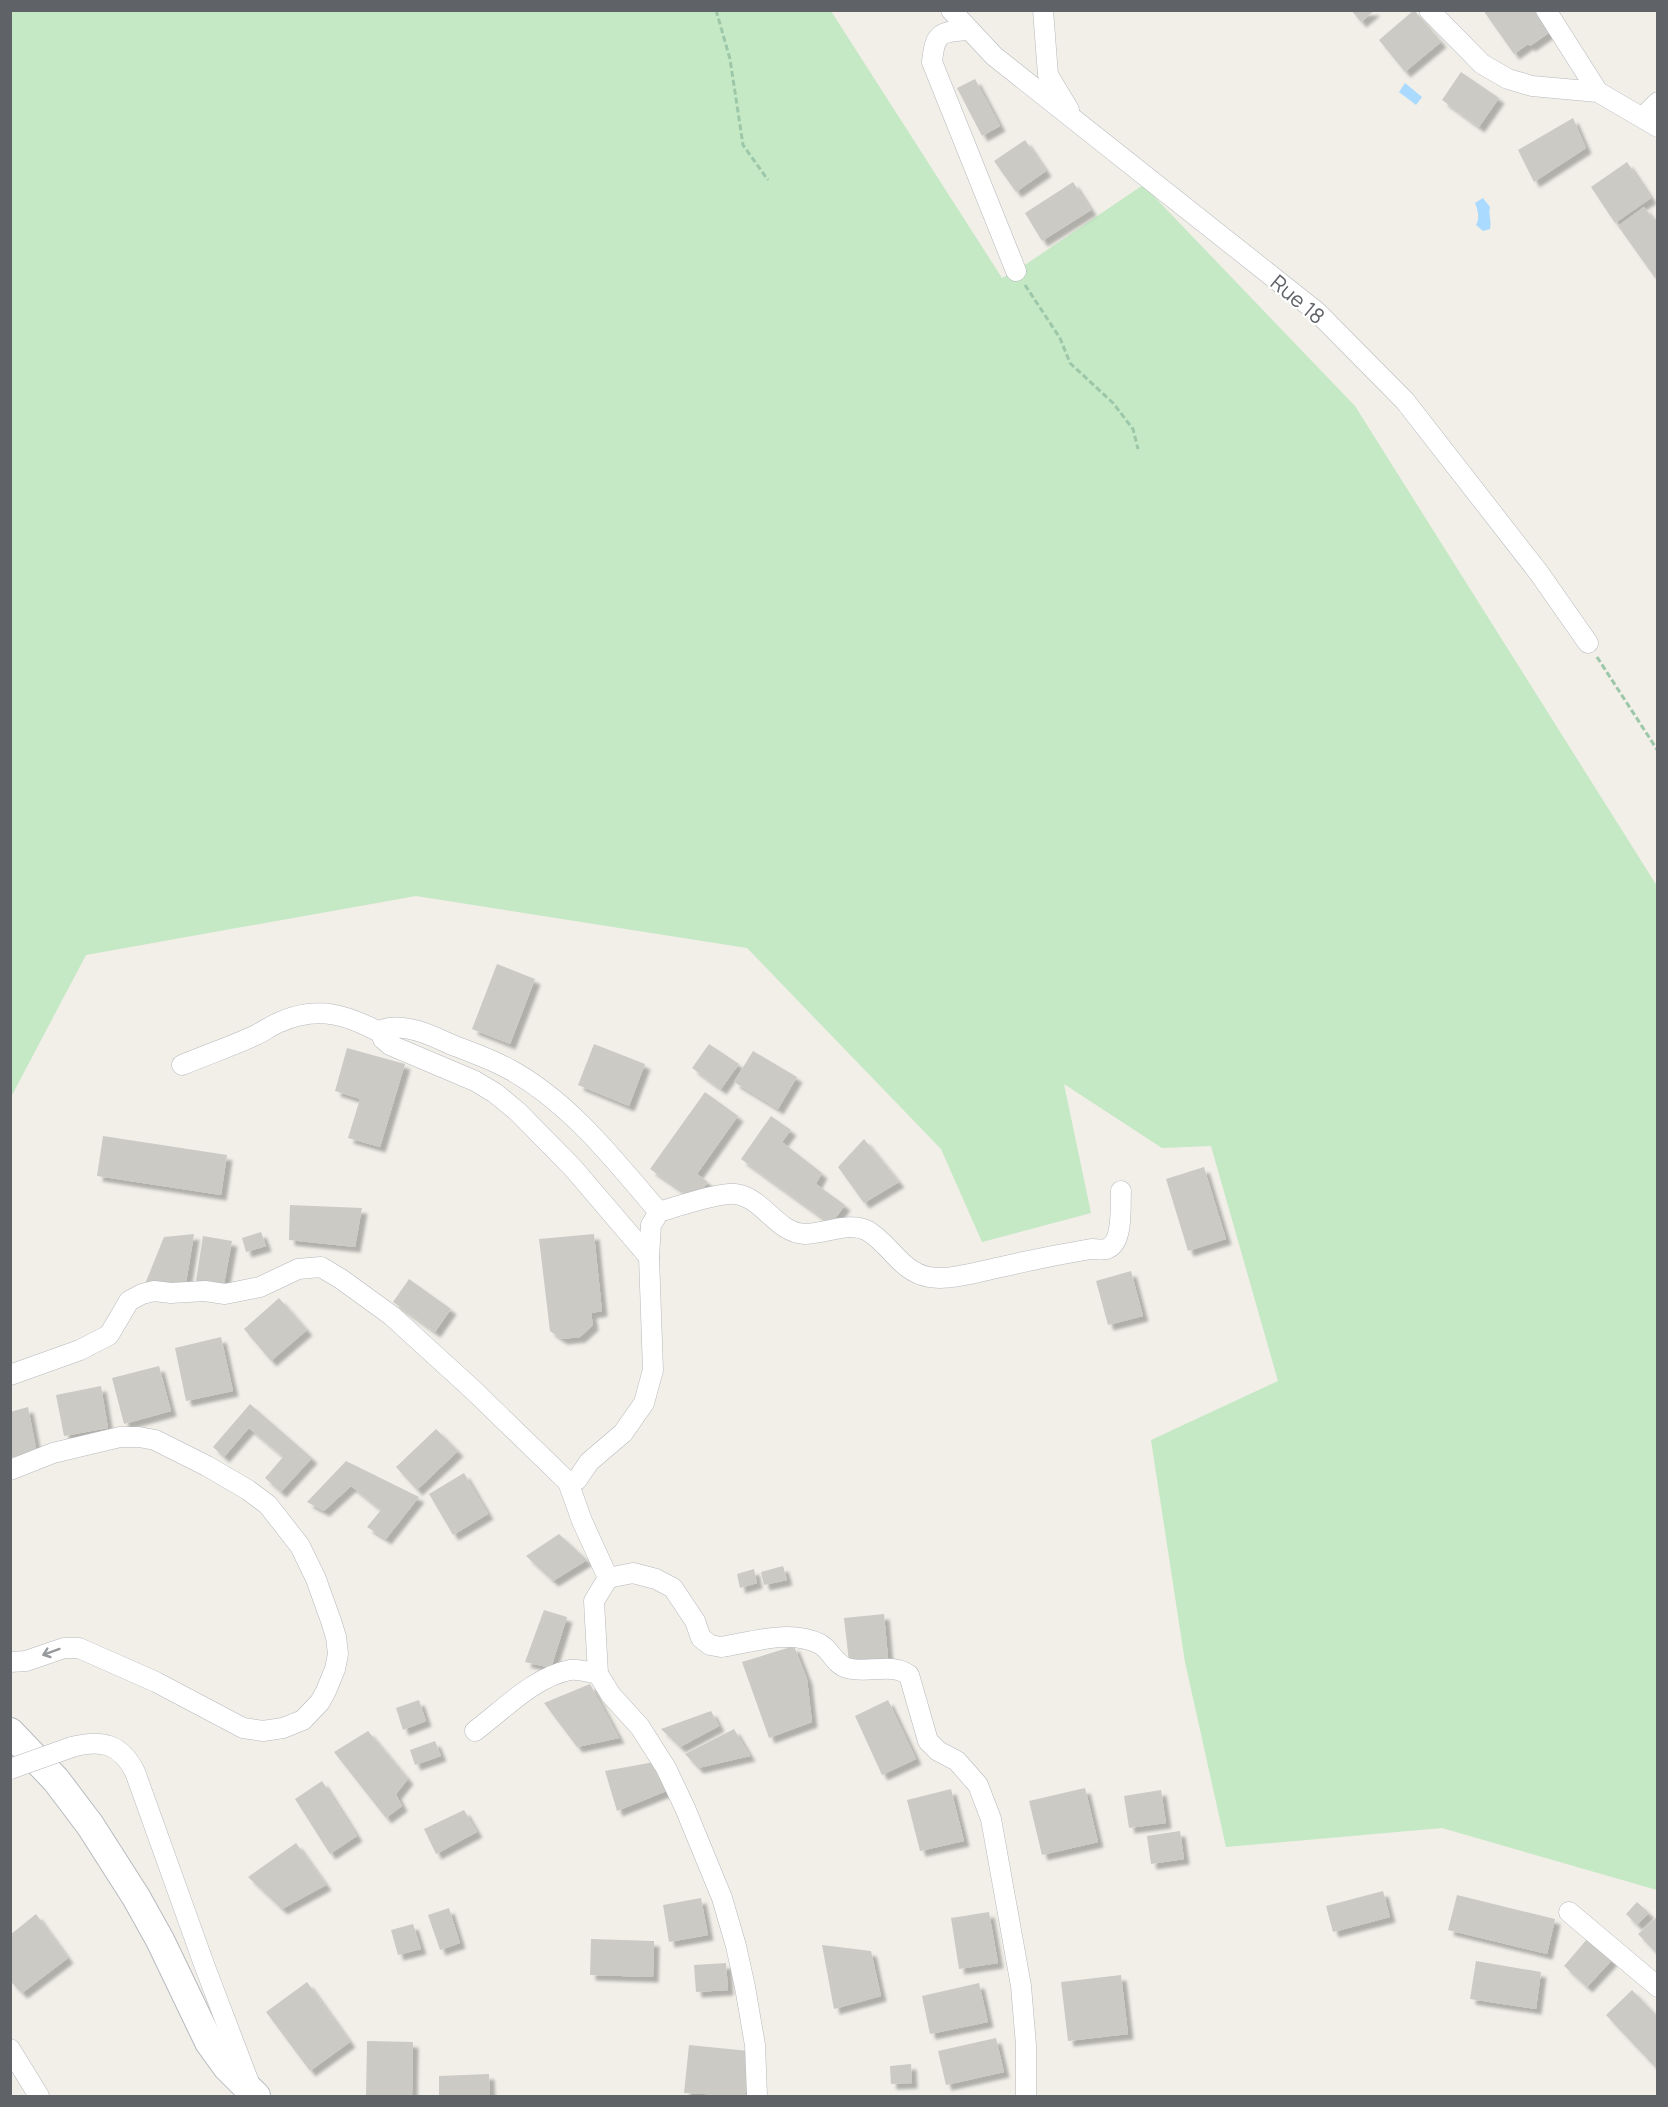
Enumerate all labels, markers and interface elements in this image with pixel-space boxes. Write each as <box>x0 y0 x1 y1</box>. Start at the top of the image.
street label: Rue 18 <box>1265 268 1331 330</box>
one-way arrow <box>42 1648 60 1659</box>

